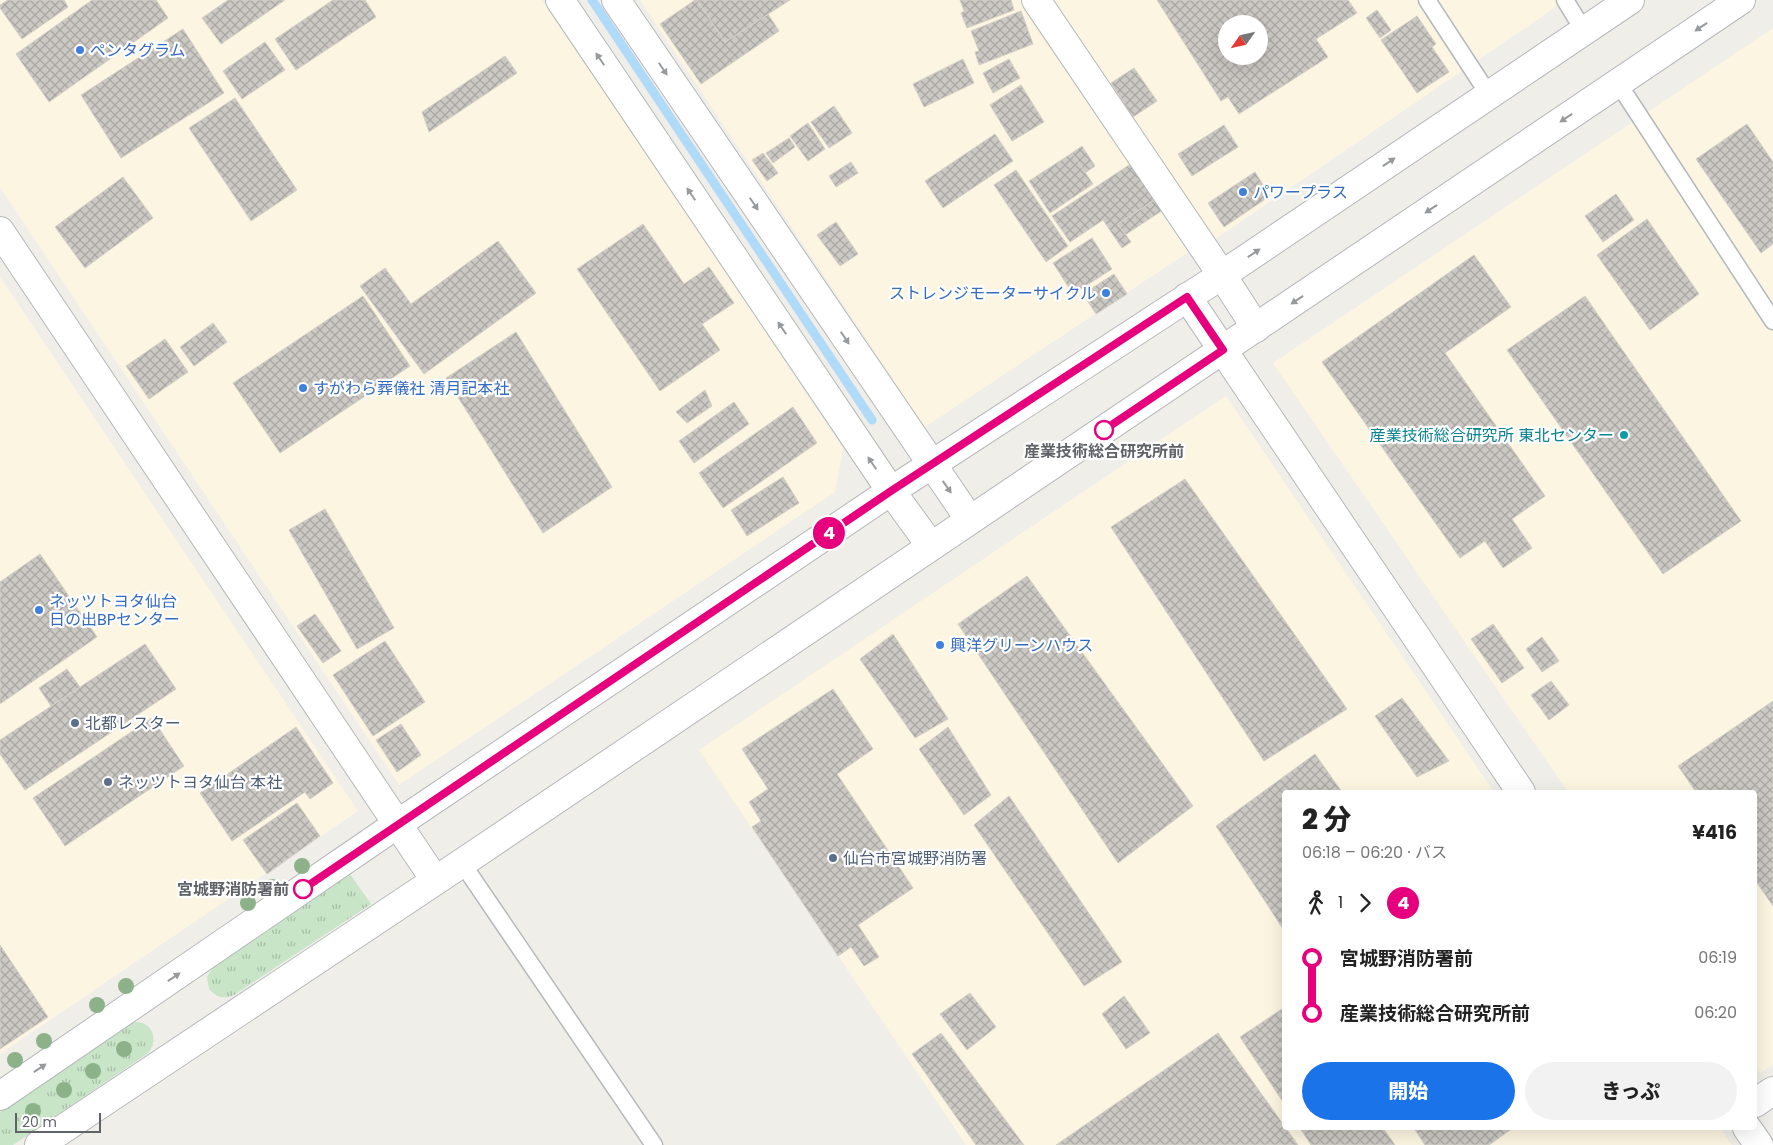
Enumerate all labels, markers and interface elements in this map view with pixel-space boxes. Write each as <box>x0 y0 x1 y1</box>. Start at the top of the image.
north arrow <box>1218 15 1268 65</box>
map controls <box>1218 15 1268 65</box>
one-way arrow <box>1694 22 1708 32</box>
place label: ペンタグラム <box>90 39 186 62</box>
marker: ペンタグラム <box>74 44 86 56</box>
one-way arrow <box>595 52 605 66</box>
one-way arrow <box>658 63 668 76</box>
one-way arrow <box>1559 113 1573 123</box>
one-way arrow <box>1383 157 1396 167</box>
place label: パワープラス <box>1253 181 1348 204</box>
marker: パワープラス <box>1237 186 1249 198</box>
one-way arrow <box>686 187 696 200</box>
one-way arrow <box>749 197 759 211</box>
one-way arrow <box>1425 204 1438 214</box>
one-way arrow <box>1248 248 1261 258</box>
place label: ストレンジモーターサイクル <box>889 282 1096 305</box>
marker: ストレンジモーターサイクル <box>1100 287 1112 299</box>
one-way arrow <box>1290 295 1303 305</box>
one-way arrow <box>777 322 786 335</box>
one-way arrow <box>840 332 850 345</box>
place label: すがわら葬儀社 清月記本社 <box>313 377 509 400</box>
marker: すがわら葬儀社 清月記本社 <box>297 382 309 394</box>
marker: 産業技術総合研究所前 <box>1094 420 1114 440</box>
place label: 産業技術総合研究所 東北センター <box>1370 424 1614 447</box>
marker: 産業技術総合研究所 東北センター <box>1618 429 1630 441</box>
place label: 産業技術総合研究所前 <box>1024 440 1184 463</box>
one-way arrow <box>868 456 877 470</box>
one-way arrow <box>942 480 952 494</box>
line badge: 4 <box>813 517 845 549</box>
text: 4 <box>823 520 835 545</box>
place label: ネッツトヨタ仙台 日の出BPセンター <box>49 590 180 631</box>
marker: ネッツトヨタ仙台 日の出BPセンター <box>33 604 45 616</box>
place label: 興洋グリーンハウス <box>950 634 1093 657</box>
marker: 興洋グリーンハウス <box>934 639 946 651</box>
place label: 北都レスター <box>85 712 181 735</box>
marker: 北都レスター <box>69 717 81 729</box>
place label: ネッツトヨタ仙台 本社 <box>118 771 282 794</box>
marker: ネッツトヨタ仙台 本社 <box>102 776 114 788</box>
text: 2 分 <box>1302 800 1351 839</box>
text: ¥416 <box>1692 819 1737 846</box>
text: 06:18 – 06:20 · バス <box>1302 841 1447 864</box>
place label: 仙台市宮城野消防署 <box>843 847 987 870</box>
marker: 仙台市宮城野消防署 <box>827 852 839 864</box>
place label: 宮城野消防署前 <box>177 878 289 901</box>
marker: 宮城野消防署前 <box>293 879 313 899</box>
icon: walk <box>1302 889 1330 917</box>
icon: forward <box>1351 889 1379 917</box>
text: 4 <box>1397 890 1409 915</box>
text: 1 <box>1338 891 1343 914</box>
text: 宮城野消防署前 <box>1340 945 1473 972</box>
text: 06:19 <box>1698 946 1737 969</box>
one-way arrow <box>168 972 181 981</box>
text: 産業技術総合研究所前 <box>1340 1000 1530 1027</box>
text: 06:20 <box>1694 1001 1737 1024</box>
button: 開始 <box>1302 1062 1515 1120</box>
button: きっぷ <box>1525 1062 1737 1120</box>
one-way arrow <box>33 1063 47 1073</box>
scale bar <box>15 1110 101 1133</box>
text: 20 m <box>22 1112 57 1132</box>

